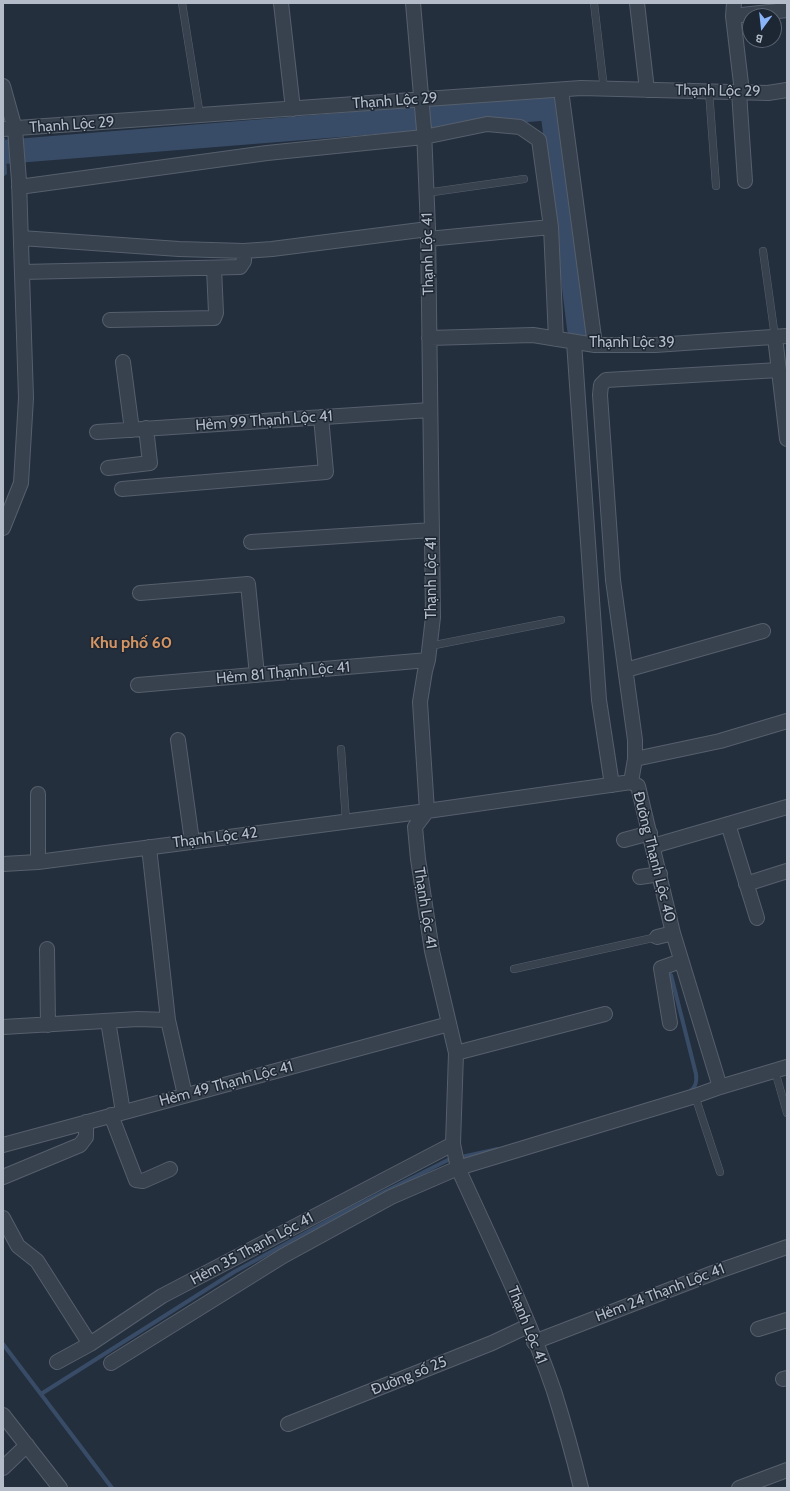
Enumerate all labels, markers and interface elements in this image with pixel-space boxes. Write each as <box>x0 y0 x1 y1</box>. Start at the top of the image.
north arrow <box>742 8 782 48</box>
text: B <box>754 31 764 46</box>
street label: Thạnh Lộc 29 <box>675 81 761 101</box>
street label: Thạnh Lộc 29 <box>352 89 438 113</box>
street label: Thạnh Lộc 29 <box>29 113 115 137</box>
street label: Thạnh Lộc 41 <box>418 213 438 295</box>
street label: Thạnh Lộc 39 <box>589 334 675 352</box>
street label: Hẻm 99 Thạnh Lộc 41 <box>195 407 333 435</box>
street label: Thạnh Lộc 41 <box>423 537 441 619</box>
district label: Khu phố 60 <box>90 633 172 653</box>
street label: Hẻm 81 Thạnh Lộc 41 <box>215 658 351 688</box>
street label: Đường Thạnh Lộc 40 <box>629 790 679 924</box>
street label: Thạnh Lộc 42 <box>171 824 259 852</box>
street label: Thạnh Lộc 41 <box>410 866 440 950</box>
street label: Hẻm 49 Thạnh Lộc 41 <box>157 1057 295 1111</box>
street label: Hẻm 35 Thạnh Lộc 41 <box>187 1209 317 1289</box>
street label: Hẻm 24 Thạnh Lộc 41 <box>593 1260 727 1326</box>
street label: Thạnh Lộc 41 <box>503 1283 551 1367</box>
street label: Đường số 25 <box>369 1353 449 1399</box>

